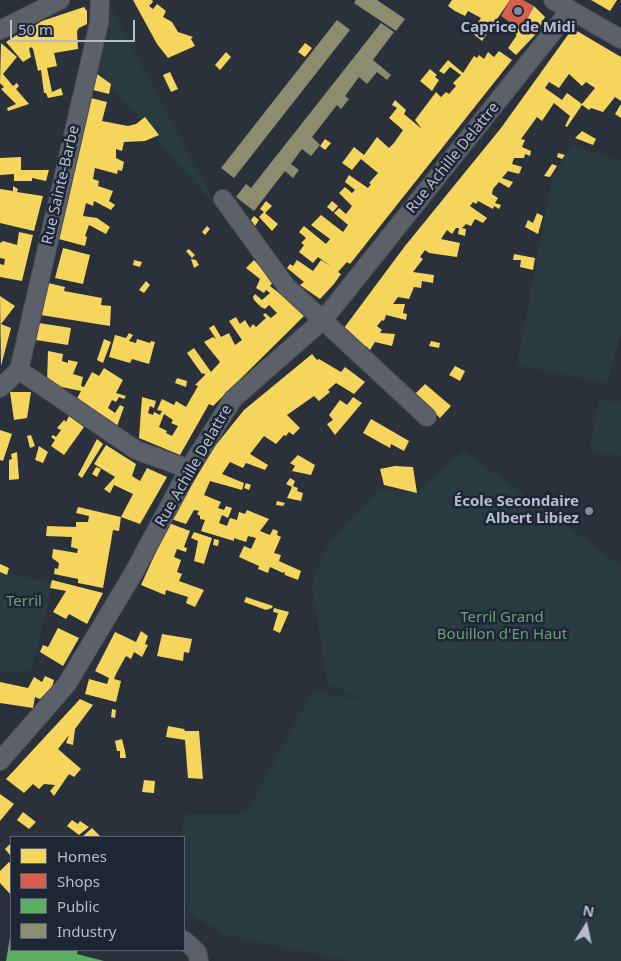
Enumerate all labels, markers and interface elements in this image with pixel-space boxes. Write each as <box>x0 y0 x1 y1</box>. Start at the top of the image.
marker: Caprice de Midi <box>512 5 524 17</box>
scale bar <box>12 10 138 42</box>
text: 50 m <box>18 19 53 39</box>
place label: Caprice de Midi <box>461 19 575 37</box>
street label: Rue Achille Delattre <box>403 99 503 217</box>
street label: Rue Sainte-Barbe <box>39 124 83 246</box>
street label: Rue Achille Delattre <box>152 402 236 530</box>
place label: École Secondaire Albert Libiez <box>454 493 579 528</box>
marker: École Secondaire Albert Libiez <box>583 505 595 517</box>
park label: Terril <box>6 593 42 611</box>
park label: Terril Grand Bouillon d'En Haut <box>437 609 567 644</box>
legend <box>10 836 185 951</box>
text: Homes <box>57 846 107 866</box>
text: Shops <box>57 871 100 891</box>
text: Public <box>57 896 100 916</box>
text: N <box>581 900 596 921</box>
north arrow <box>561 901 611 951</box>
text: Industry <box>57 921 116 941</box>

